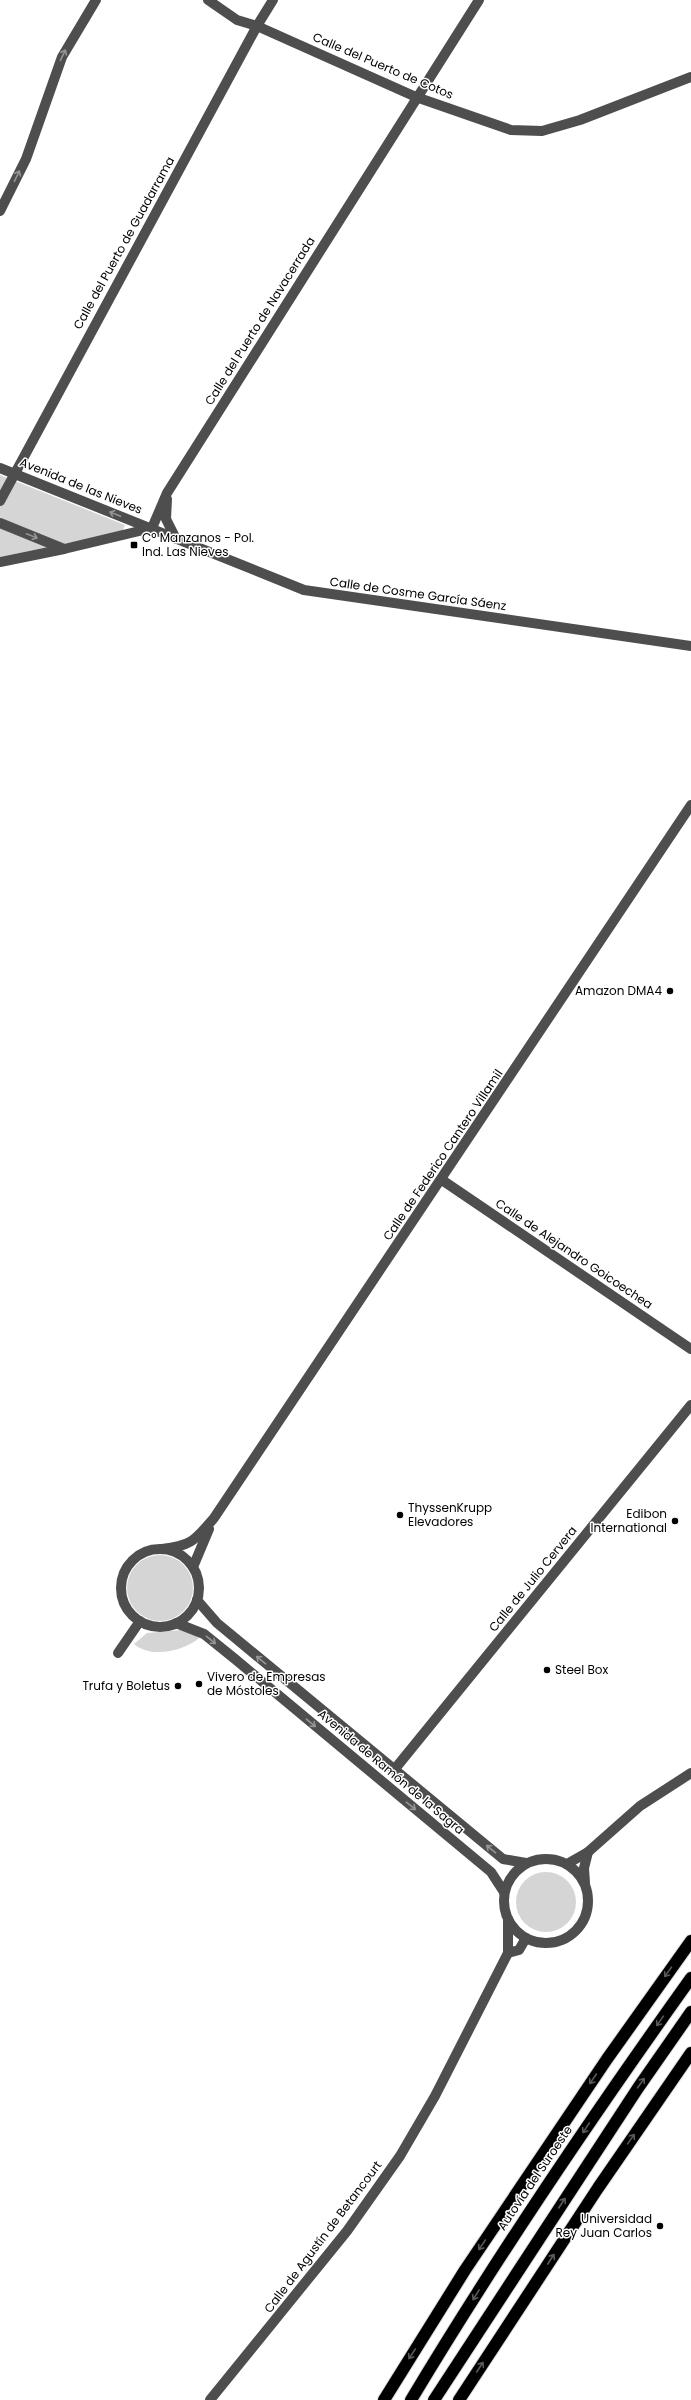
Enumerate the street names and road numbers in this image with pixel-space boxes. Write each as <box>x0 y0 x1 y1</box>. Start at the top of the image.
street label: Calle del Puerto de Cotos <box>310 28 456 103</box>
street label: Calle del Puerto de Guadarrama <box>69 153 178 332</box>
street label: Calle del Puerto de Navacerrada <box>201 233 319 408</box>
street label: Avenida de las Nieves <box>17 453 145 518</box>
street label: Calle de Cosme García Sáenz <box>329 573 507 614</box>
street label: Calle de Federico Cantero Villamil <box>379 1066 506 1244</box>
street label: Calle de Alejandro Goicoechea <box>492 1194 656 1313</box>
street label: Calle de Julio Cervera <box>485 1522 581 1635</box>
street label: Avenida de Ramón de la Sagra <box>315 1705 468 1838</box>
street label: Autovía del Suroeste <box>493 2122 576 2233</box>
street label: Calle de Agustín de Betancourt <box>260 2157 385 2316</box>

